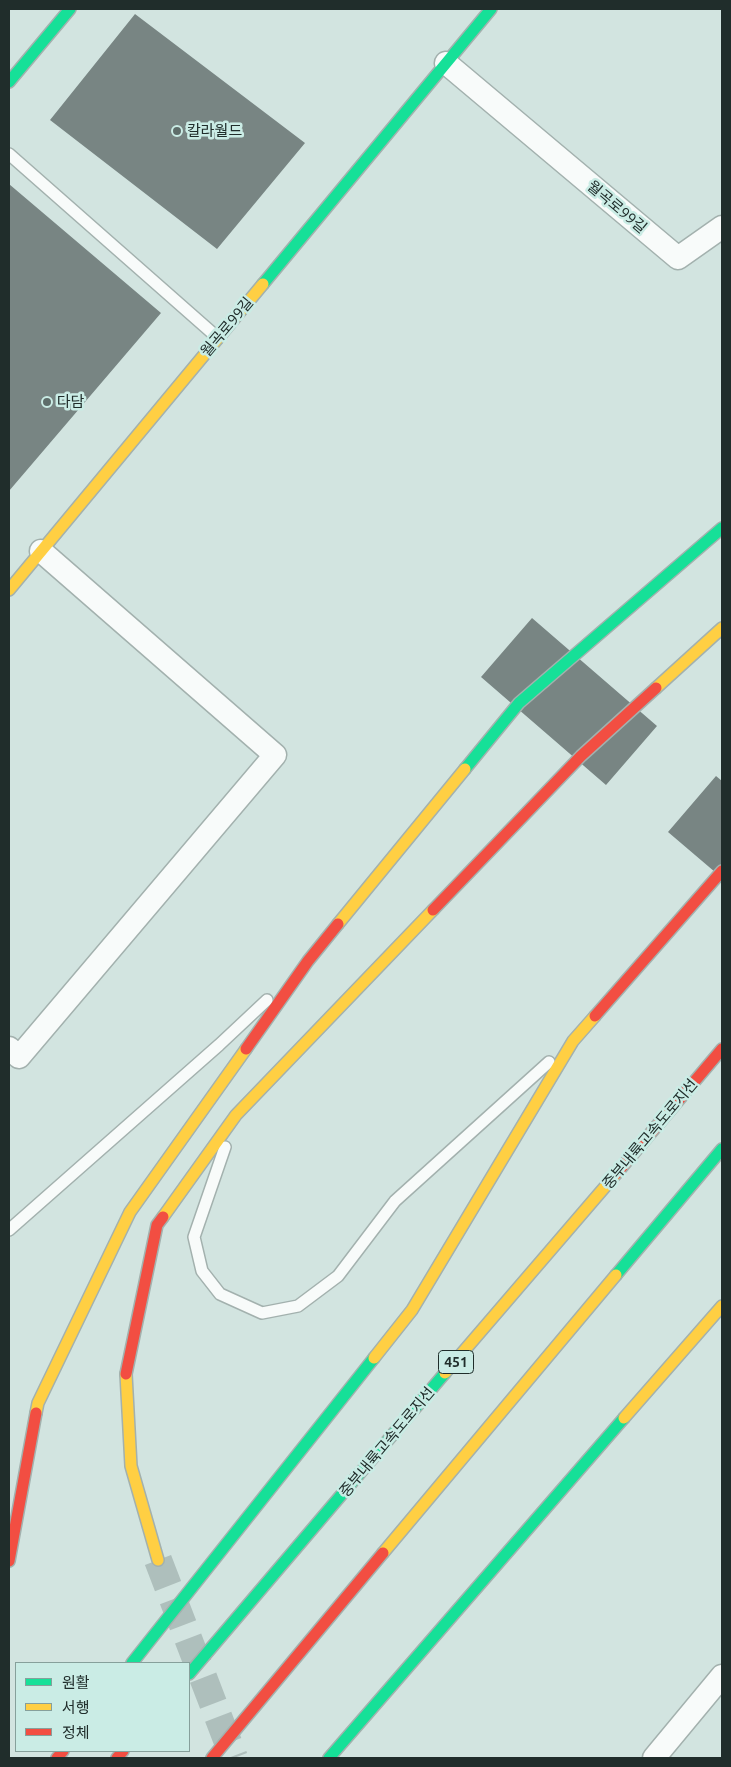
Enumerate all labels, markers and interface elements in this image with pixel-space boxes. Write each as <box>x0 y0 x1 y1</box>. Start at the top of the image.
place label: 칼라월드 <box>187 122 242 140</box>
marker: 칼라월드 <box>171 125 183 137</box>
street label: 월곡로99길 <box>584 177 650 237</box>
street label: 월곡로99길 <box>197 294 257 360</box>
place label: 다담 <box>57 393 85 411</box>
marker: 다담 <box>41 396 53 408</box>
street label: 중부내륙고속도로지선 <box>599 1075 701 1193</box>
road number: 451 <box>438 1350 474 1374</box>
street label: 중부내륙고속도로지선 <box>336 1383 438 1501</box>
legend <box>15 1662 190 1752</box>
text: 원활 <box>62 1674 90 1691</box>
text: 서행 <box>62 1699 90 1716</box>
text: 정체 <box>62 1724 90 1741</box>

